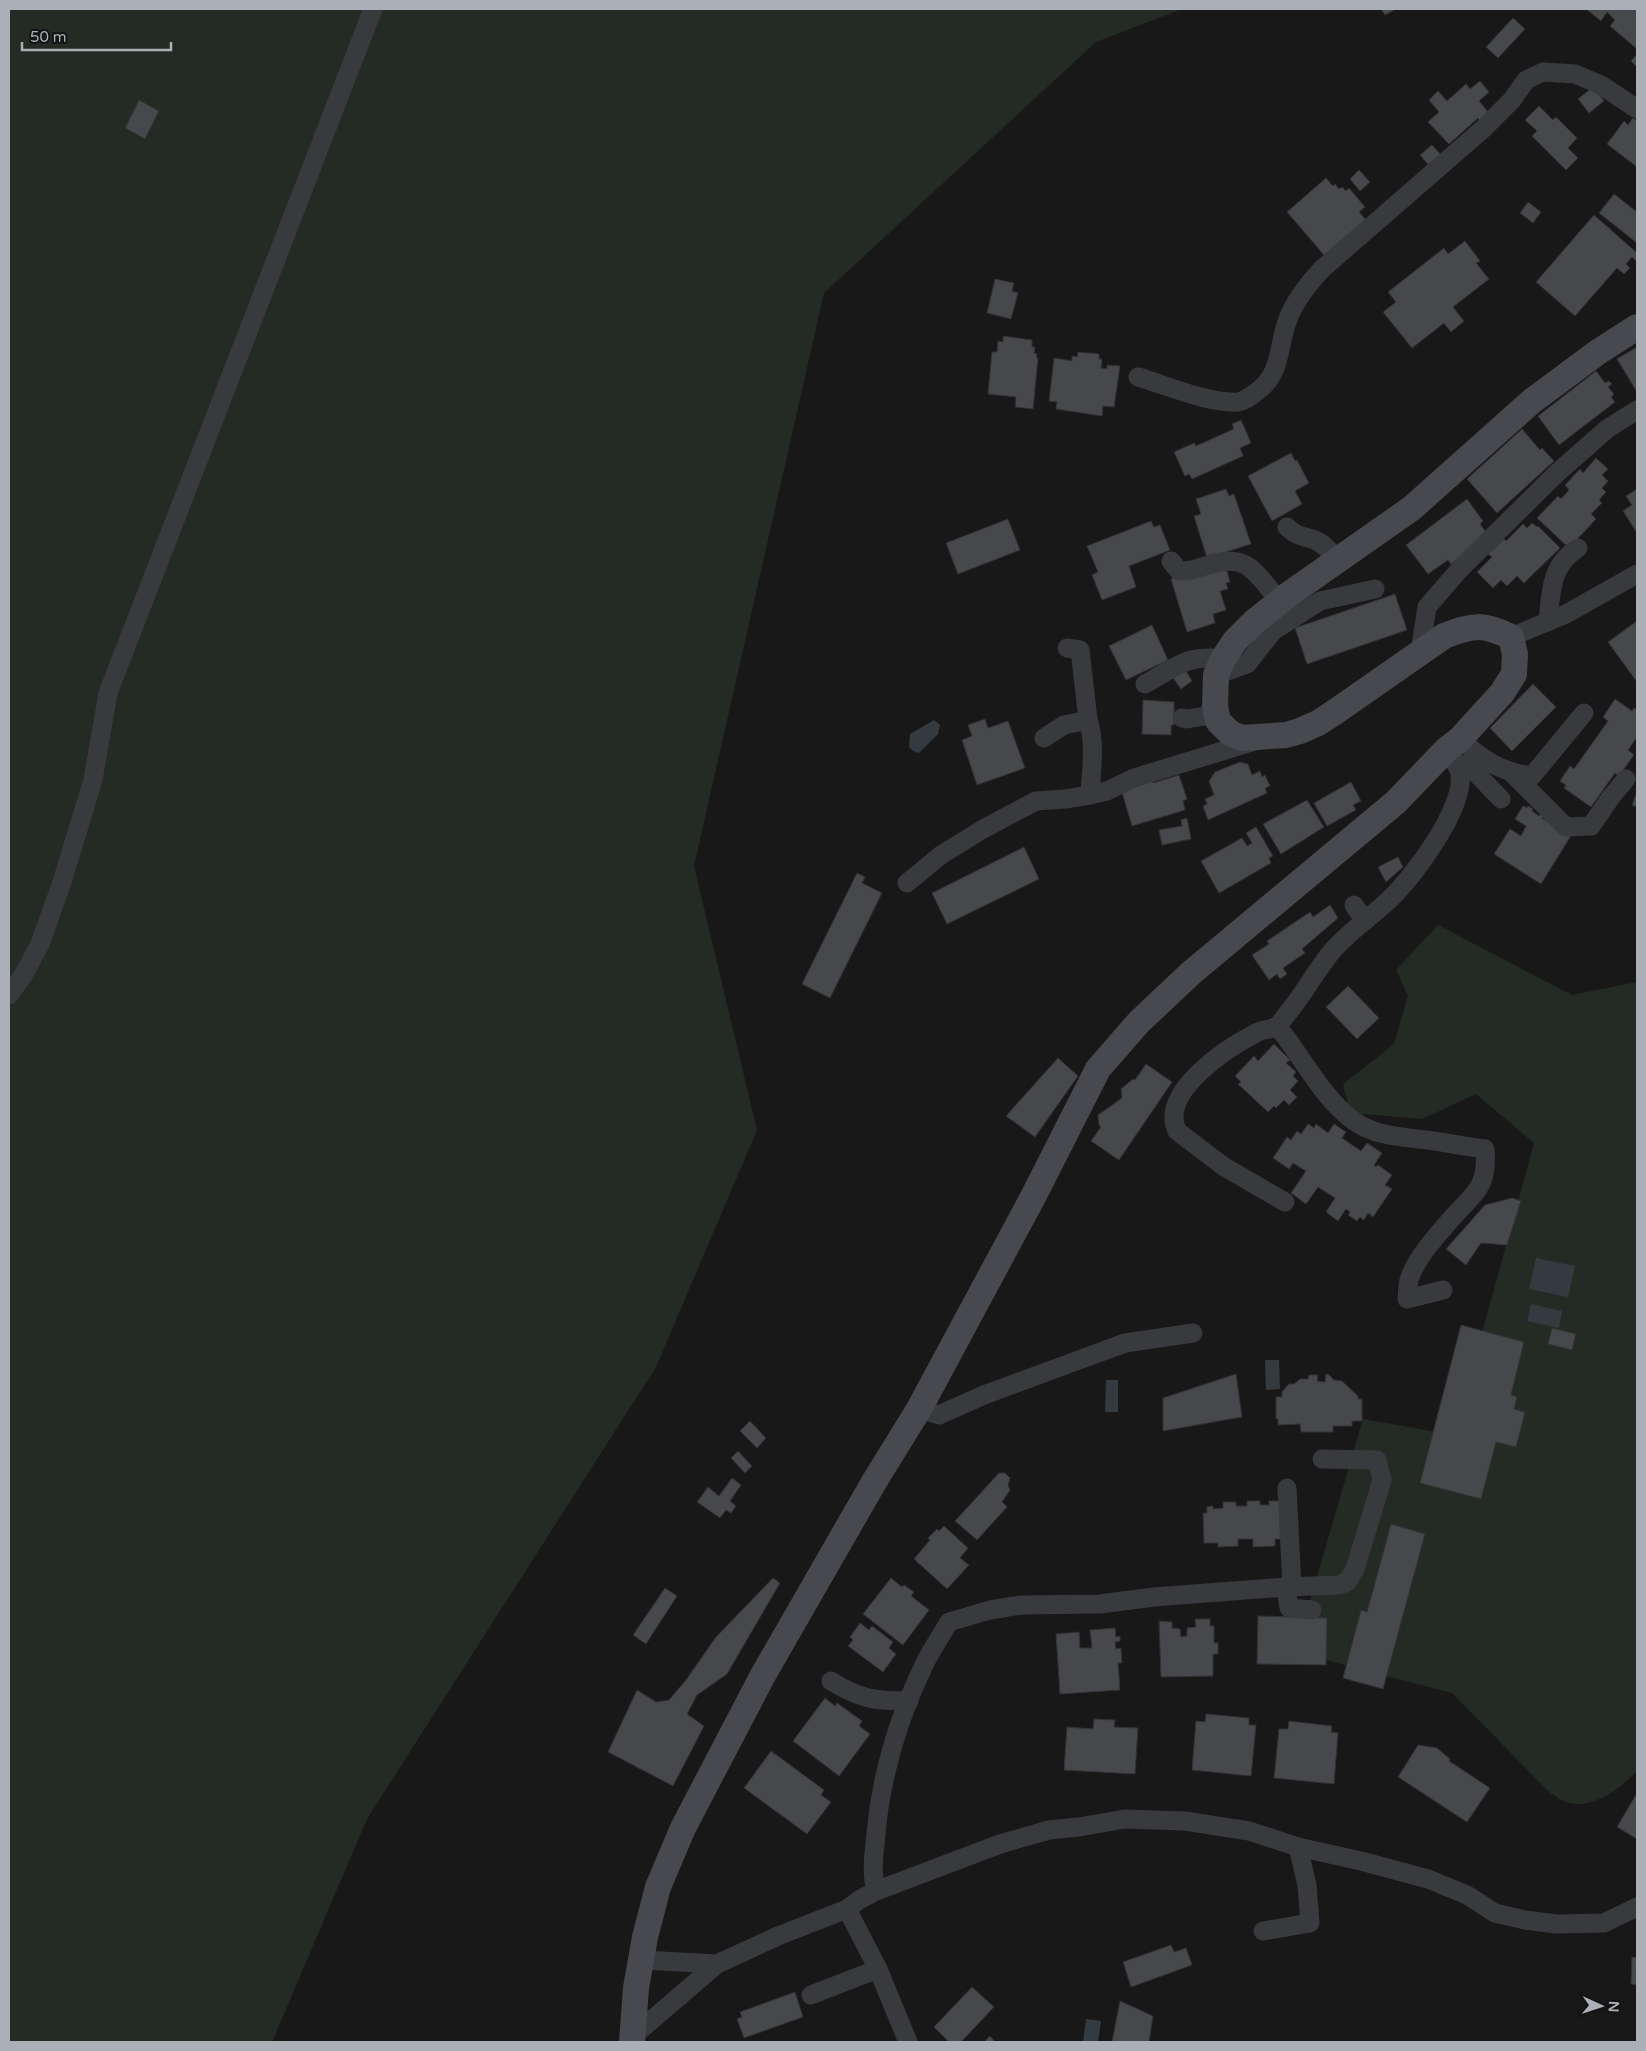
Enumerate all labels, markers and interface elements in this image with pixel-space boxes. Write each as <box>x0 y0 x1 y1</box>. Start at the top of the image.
scale bar <box>22 20 171 52</box>
text: 50 m <box>30 28 67 46</box>
north arrow <box>1576 1981 1626 2031</box>
text: N <box>1605 2001 1622 2013</box>

